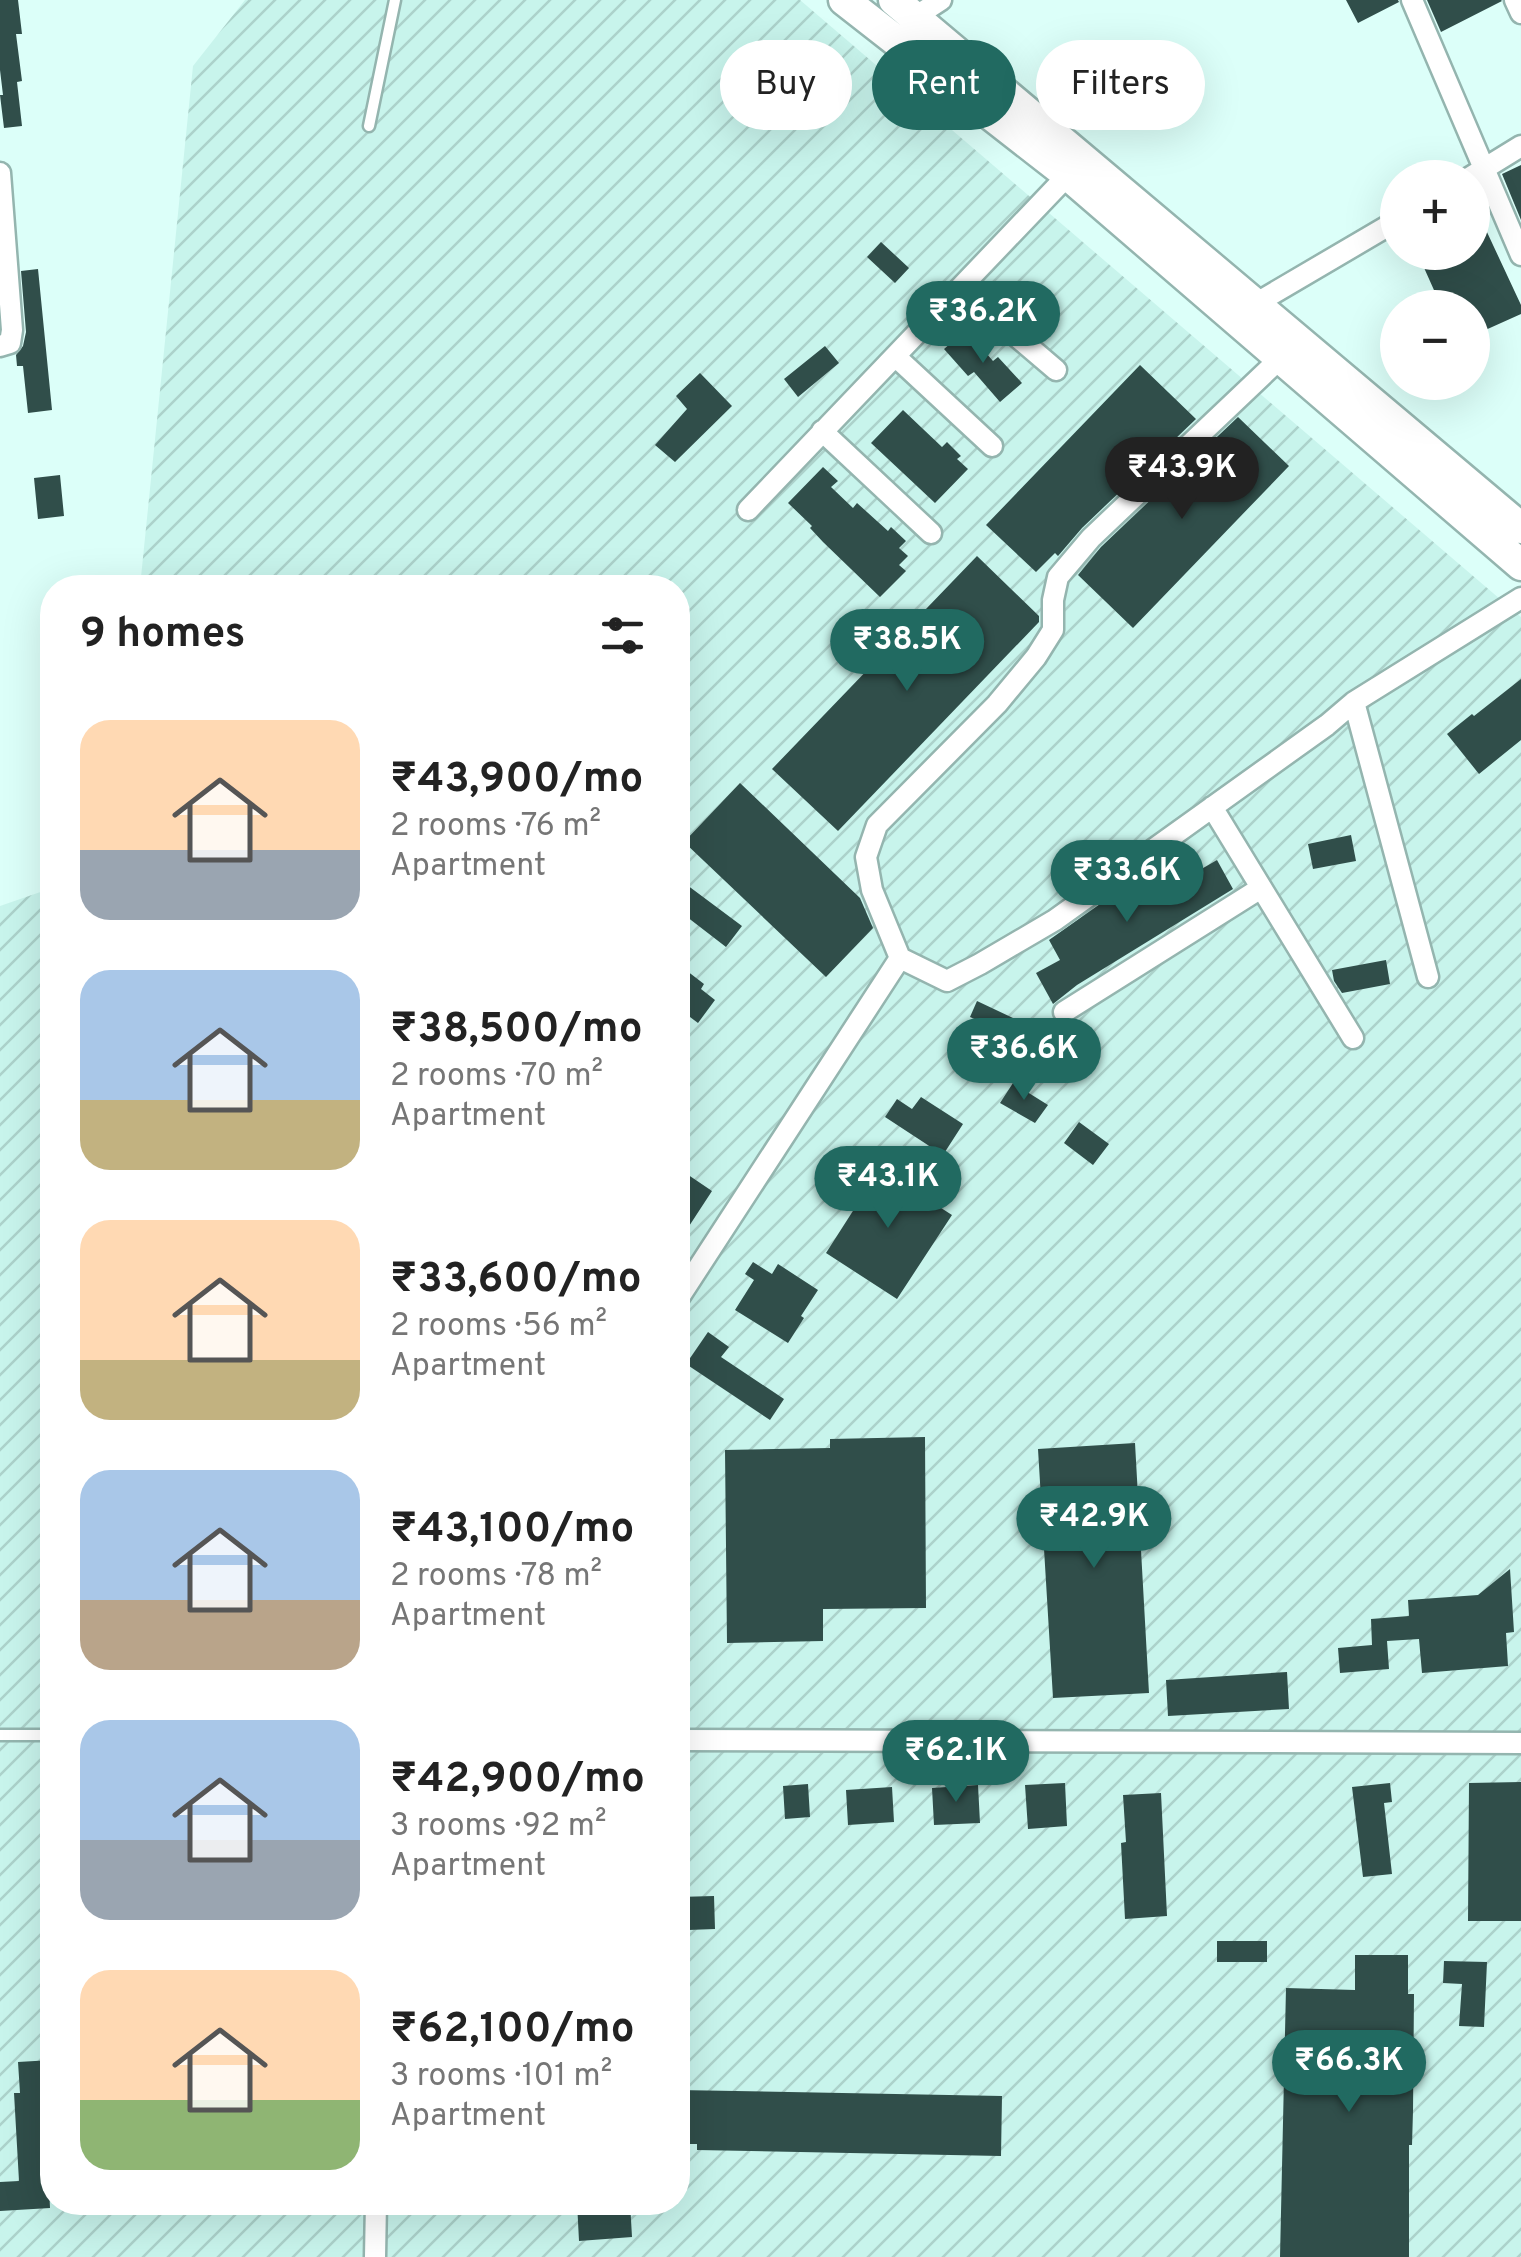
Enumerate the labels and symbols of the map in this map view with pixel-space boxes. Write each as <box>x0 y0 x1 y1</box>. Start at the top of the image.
pin: ₹36.2K <box>902 281 1064 366</box>
pin: ₹43.9K <box>1101 437 1263 522</box>
pin: ₹38.5K <box>826 609 988 694</box>
pin: ₹33.6K <box>1046 840 1208 925</box>
pin: ₹36.6K <box>943 1018 1105 1103</box>
pin: ₹43.1K <box>807 1146 969 1231</box>
pin: ₹42.9K <box>1013 1486 1175 1571</box>
pin: ₹62.1K <box>875 1720 1037 1805</box>
pin: ₹66.3K <box>1268 2030 1430 2115</box>

